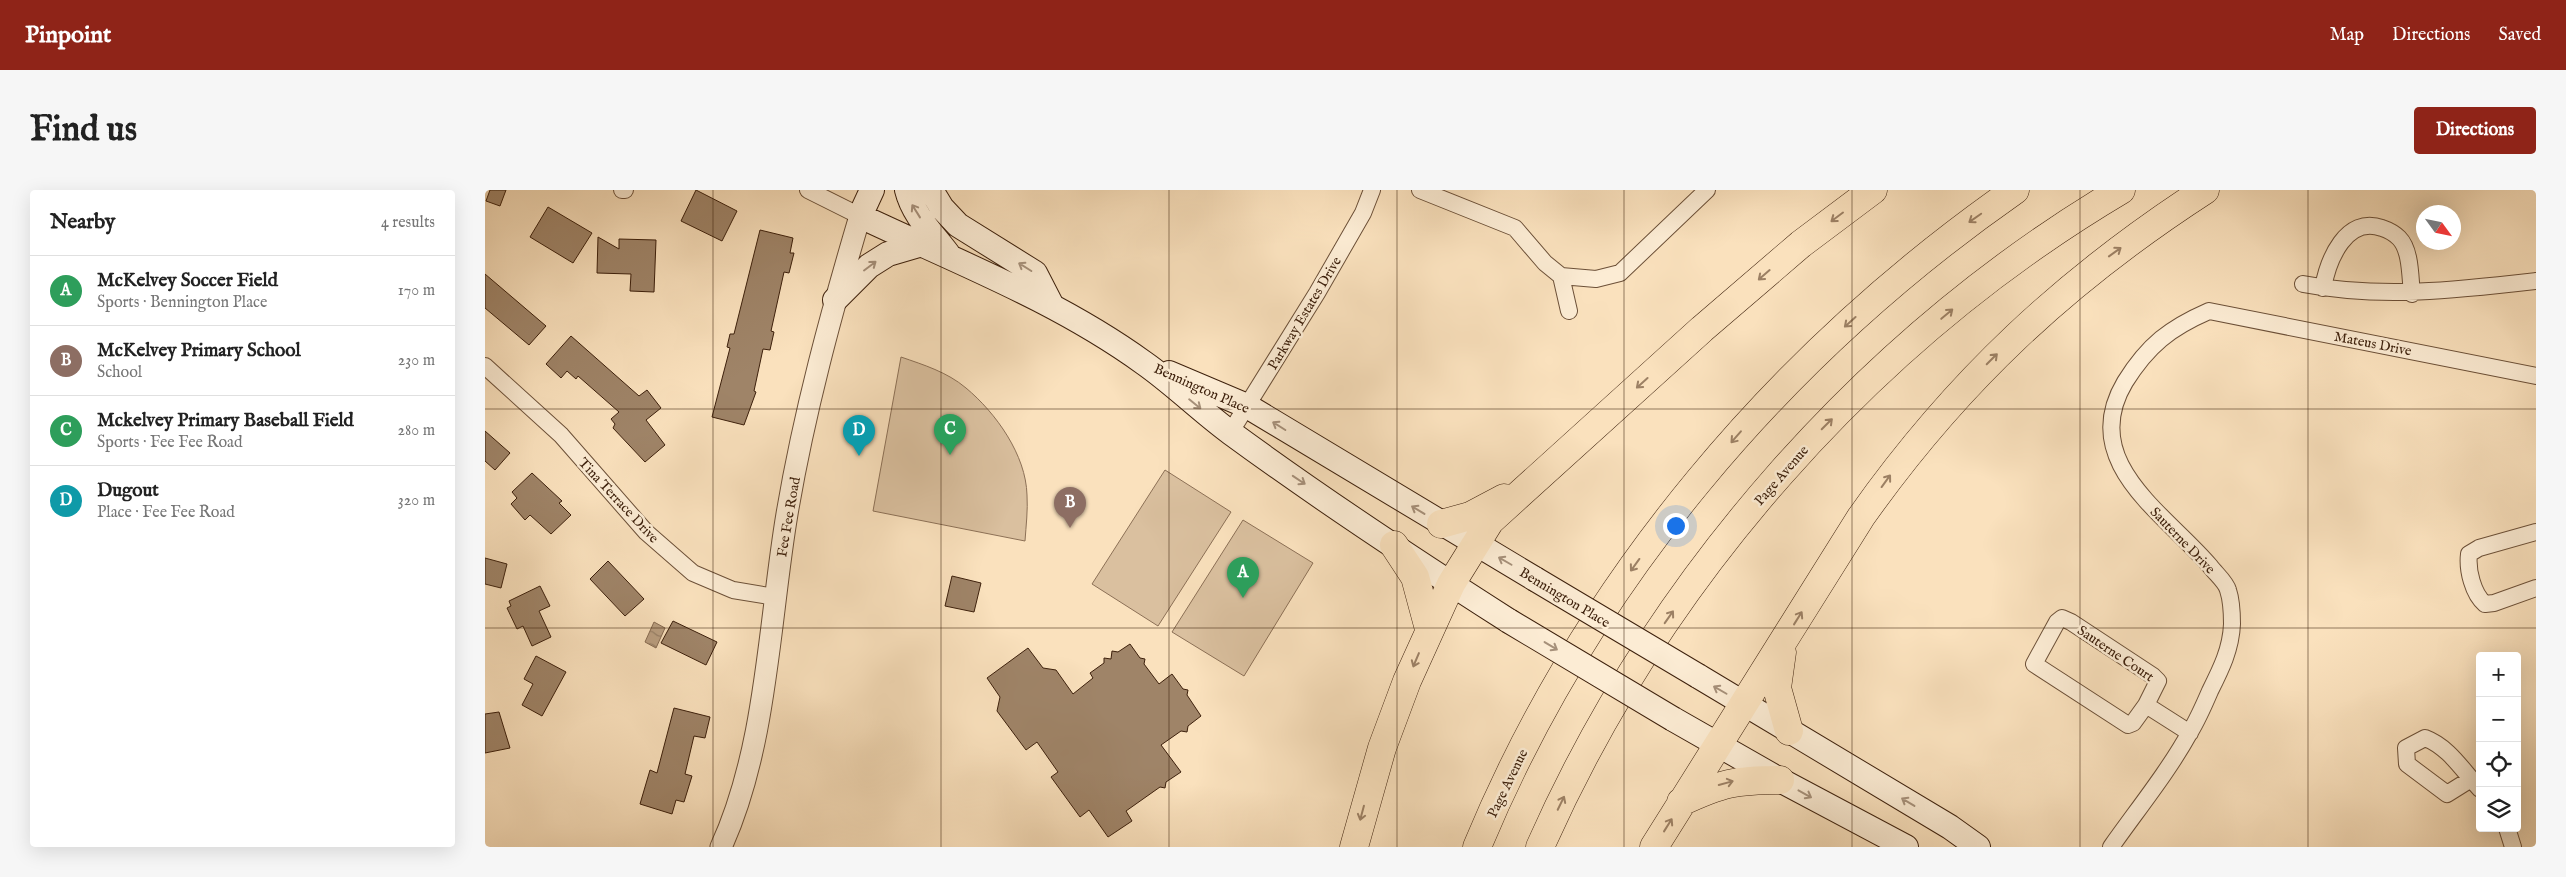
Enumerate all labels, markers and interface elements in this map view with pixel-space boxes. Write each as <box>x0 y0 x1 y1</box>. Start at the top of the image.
text: Pinpoint <box>25 20 111 51</box>
text: Map <box>2330 24 2364 47</box>
text: Directions <box>2392 24 2470 47</box>
text: Saved <box>2498 24 2541 47</box>
button: Directions <box>2414 107 2536 154</box>
text: Find us <box>30 108 137 153</box>
one-way arrow <box>910 204 921 218</box>
north arrow <box>2416 205 2461 250</box>
text: Nearby <box>50 209 115 236</box>
one-way arrow <box>1831 211 1844 222</box>
text: 4 results <box>381 213 435 233</box>
one-way arrow <box>1968 213 1982 223</box>
one-way arrow <box>2108 247 2122 257</box>
street label: Parkway Estates Drive <box>1264 253 1346 373</box>
one-way arrow <box>863 261 876 272</box>
one-way arrow <box>1019 262 1033 272</box>
text: McKelvey Soccer Field <box>97 269 278 293</box>
one-way arrow <box>1757 270 1770 281</box>
text: A <box>61 281 71 301</box>
text: 170 m <box>398 281 435 301</box>
text: Sports · Bennington Place <box>97 293 267 313</box>
one-way arrow <box>1940 308 1953 319</box>
one-way arrow <box>1844 316 1856 328</box>
street label: Mateus Drive <box>2333 328 2414 360</box>
text: McKelvey Primary School <box>97 339 301 363</box>
text: B <box>61 351 71 371</box>
text: 230 m <box>398 351 435 371</box>
one-way arrow <box>1986 352 1998 365</box>
street label: Bennington Place <box>1151 360 1253 418</box>
text: School <box>97 363 142 383</box>
one-way arrow <box>1635 377 1648 389</box>
one-way arrow <box>1189 399 1202 410</box>
text: Mckelvey Primary Baseball Field <box>97 409 354 433</box>
pin: C <box>934 414 966 455</box>
pin: D <box>843 415 875 456</box>
one-way arrow <box>1821 418 1833 430</box>
text: C <box>60 421 72 441</box>
text: 280 m <box>398 421 435 441</box>
one-way arrow <box>1272 421 1286 431</box>
one-way arrow <box>1730 431 1742 444</box>
text: Sports · Fee Fee Road <box>97 433 243 453</box>
street label: Page Avenue <box>1751 441 1813 509</box>
street label: Tina Terrace Drive <box>574 454 663 548</box>
street label: Fee Fee Road <box>773 475 805 559</box>
one-way arrow <box>1292 475 1306 485</box>
one-way arrow <box>1881 475 1891 489</box>
text: Dugout <box>97 479 159 503</box>
pin: B <box>1054 487 1086 528</box>
text: D <box>60 491 72 511</box>
text: 320 m <box>398 491 435 511</box>
text: Place · Fee Fee Road <box>97 503 235 523</box>
street label: Sauterne Drive <box>2146 503 2219 578</box>
one-way arrow <box>1411 505 1425 515</box>
your location <box>1663 513 1689 539</box>
one-way arrow <box>1498 556 1512 566</box>
pin: A <box>1227 557 1259 598</box>
one-way arrow <box>1630 558 1640 572</box>
street label: Bennington Place <box>1516 564 1614 632</box>
one-way arrow <box>1664 611 1674 625</box>
one-way arrow <box>1793 611 1803 625</box>
street label: Sauterne Court <box>2074 622 2157 686</box>
one-way arrow <box>1544 641 1559 651</box>
one-way arrow <box>1410 652 1420 667</box>
map controls <box>2476 652 2521 832</box>
button: + <box>2476 652 2521 697</box>
one-way arrow <box>1714 684 1728 694</box>
button: − <box>2476 697 2521 742</box>
button: locate <box>2476 742 2521 787</box>
street label: Page Avenue <box>1484 746 1532 821</box>
one-way arrow <box>1718 778 1734 788</box>
button: layers <box>2476 787 2521 832</box>
one-way arrow <box>1797 789 1812 799</box>
one-way arrow <box>1557 796 1566 811</box>
one-way arrow <box>1901 797 1915 807</box>
one-way arrow <box>1357 805 1367 821</box>
one-way arrow <box>1663 818 1673 832</box>

